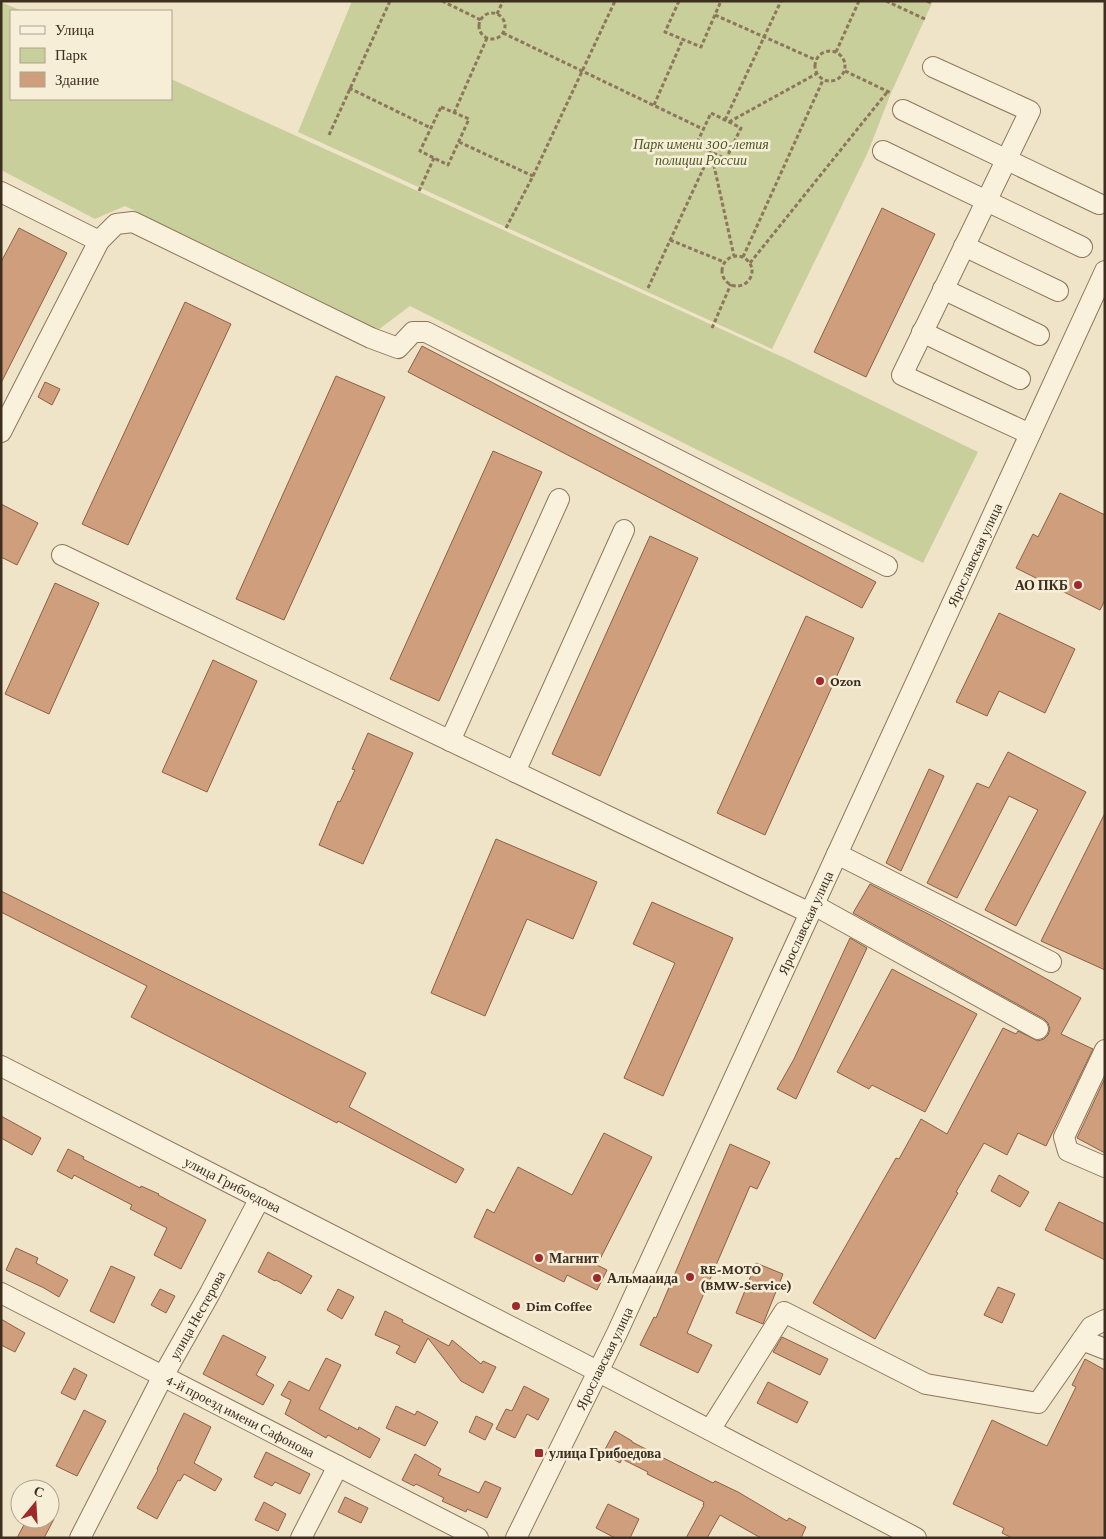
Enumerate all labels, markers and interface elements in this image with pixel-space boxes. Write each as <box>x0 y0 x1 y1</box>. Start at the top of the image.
legend <box>10 10 172 100</box>
text: Улица <box>55 22 94 38</box>
text: Парк <box>55 47 88 63</box>
text: Здание <box>55 72 99 88</box>
park label: Парк имени 300-летия полиции России <box>632 136 769 168</box>
street label: Ярославская улица <box>944 500 1006 609</box>
place label: АО ПКБ <box>1015 577 1068 593</box>
marker: АО ПКБ <box>1072 579 1084 591</box>
place label: Ozon <box>830 673 861 689</box>
marker: Ozon <box>814 675 826 687</box>
street label: Ярославская улица <box>775 868 837 977</box>
street label: улица Грибоедова <box>182 1153 284 1216</box>
place label: Магнит <box>549 1250 599 1266</box>
marker: Магнит <box>533 1252 545 1264</box>
place label: RE-MOTO (BMW-Service) <box>700 1261 792 1294</box>
street label: улица Нестерова <box>166 1267 229 1362</box>
place label: Альмааида <box>607 1270 678 1286</box>
marker: RE-MOTO (BMW-Service) <box>684 1271 696 1283</box>
marker: Альмааида <box>591 1272 603 1284</box>
place label: Dim Coffee <box>526 1298 592 1314</box>
marker: Dim Coffee <box>510 1300 522 1312</box>
street label: Ярославская улица <box>572 1304 636 1413</box>
street label: 4-й проезд имени Сафонова <box>163 1371 318 1461</box>
place label: улица Грибоедова <box>549 1445 661 1461</box>
marker: улица Грибоедова <box>533 1447 545 1459</box>
north arrow <box>10 1479 60 1529</box>
text: С <box>32 1482 46 1501</box>

